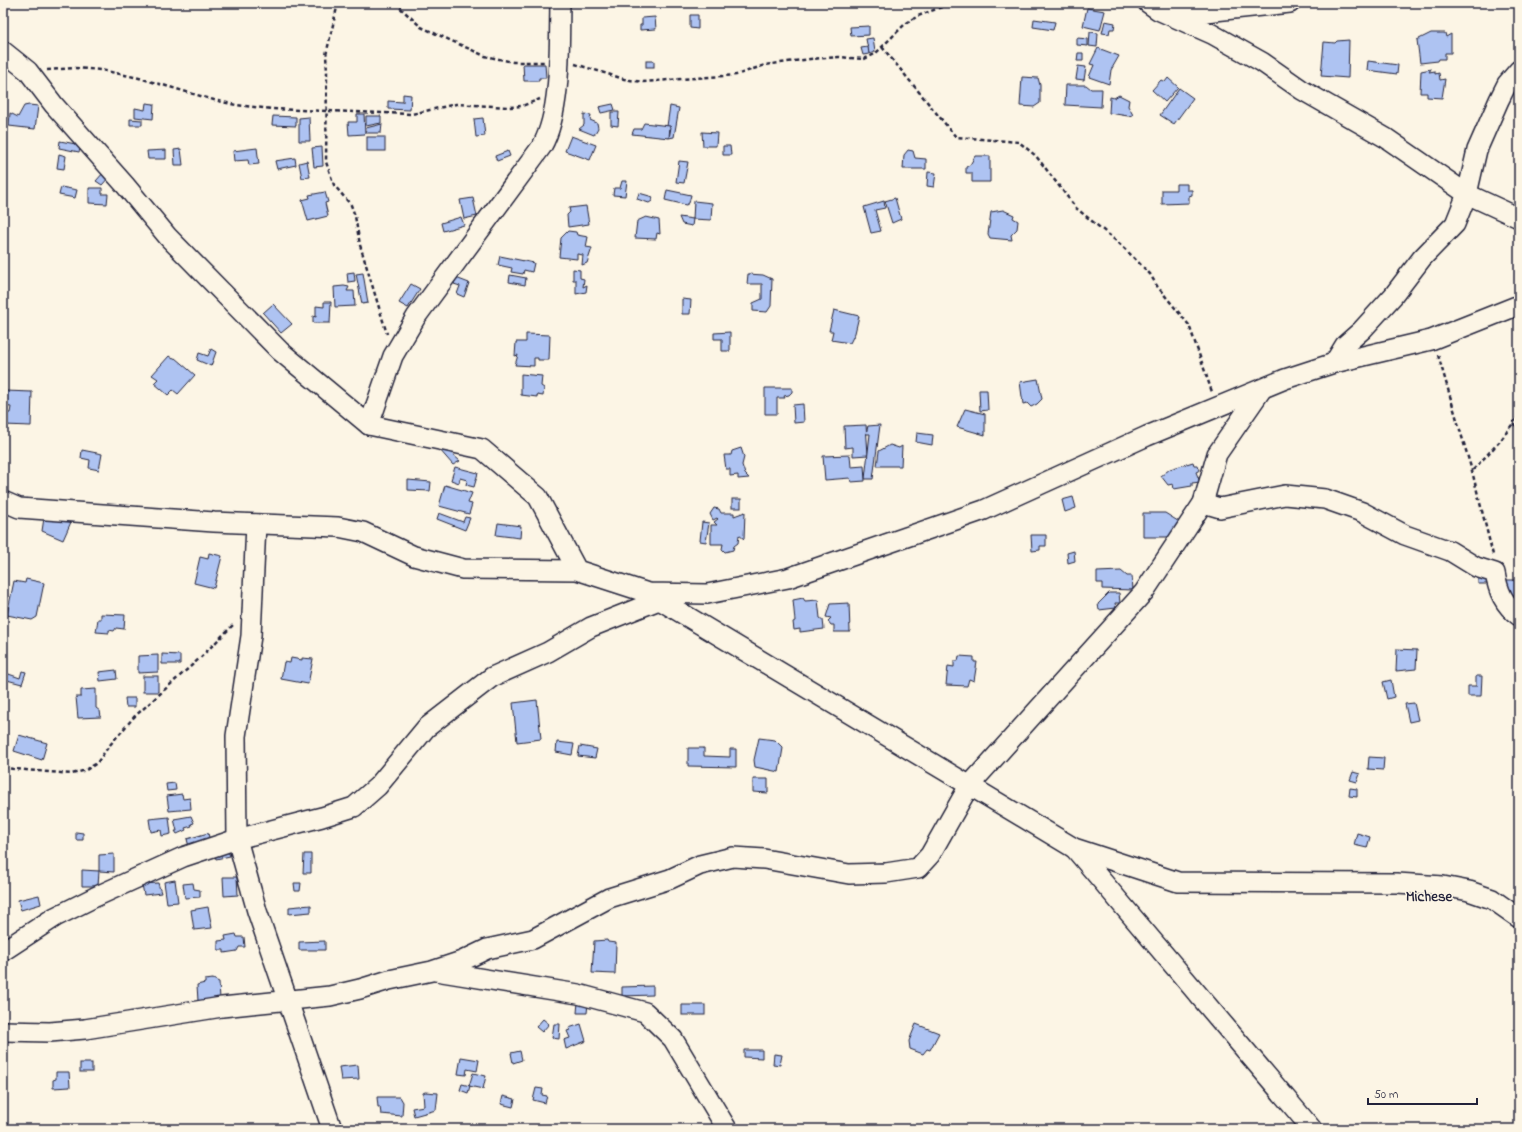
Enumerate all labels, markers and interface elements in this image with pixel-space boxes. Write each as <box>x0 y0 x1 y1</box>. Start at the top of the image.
district label: Michese <box>1406 886 1454 908</box>
scale bar <box>1368 1080 1477 1106</box>
text: 50 m <box>1374 1086 1398 1104</box>

